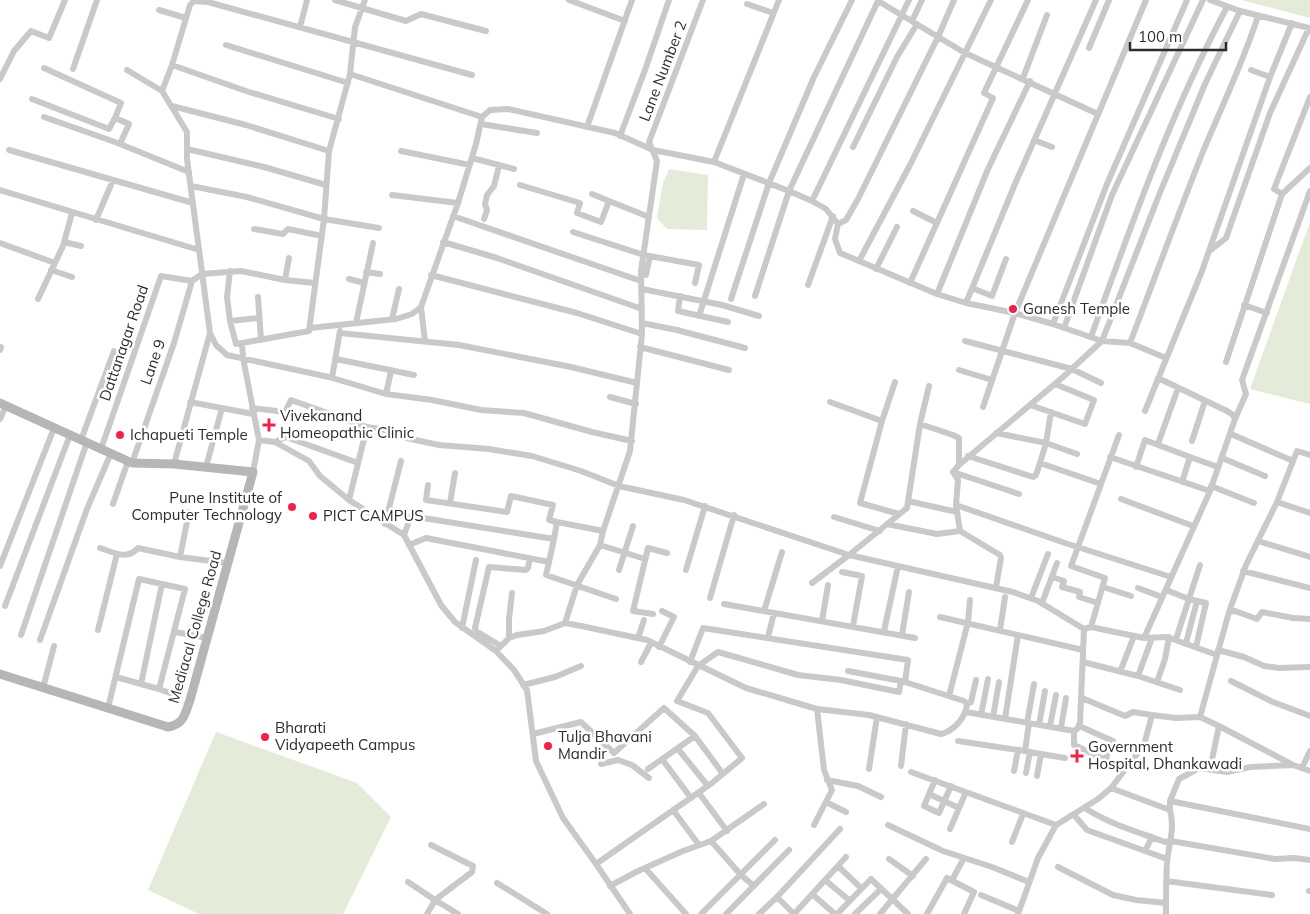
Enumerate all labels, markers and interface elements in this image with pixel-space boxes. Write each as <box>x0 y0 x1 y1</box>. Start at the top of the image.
street label: Lane Number 2 <box>635 18 691 124</box>
scale bar <box>1130 20 1226 52</box>
text: 100 m <box>1138 27 1182 46</box>
street label: Dattanagar Road <box>95 282 152 403</box>
place label: Ganesh Temple <box>1023 299 1130 318</box>
marker: Ganesh Temple <box>1007 303 1019 315</box>
street label: Lane 9 <box>136 337 169 387</box>
place label: Vivekanand Homeopathic Clinic <box>280 406 414 442</box>
marker: Vivekanand Homeopathic Clinic <box>262 418 276 432</box>
place label: Ichapueti Temple <box>130 425 248 444</box>
marker: Ichapueti Temple <box>114 429 126 441</box>
place label: Pune Institute of Computer Technology <box>131 488 283 524</box>
marker: Pune Institute of Computer Technology <box>286 501 298 513</box>
place label: PICT CAMPUS <box>323 506 424 525</box>
marker: PICT CAMPUS <box>307 510 319 522</box>
street label: Mediacal College Road <box>164 548 225 705</box>
place label: Bharati Vidyapeeth Campus <box>275 718 415 754</box>
place label: Tulja Bhavani Mandir <box>558 727 652 763</box>
marker: Bharati Vidyapeeth Campus <box>259 731 271 743</box>
place label: Government Hospital, Dhankawadi <box>1088 737 1242 773</box>
marker: Tulja Bhavani Mandir <box>542 740 554 752</box>
marker: Government Hospital, Dhankawadi <box>1070 749 1084 763</box>

